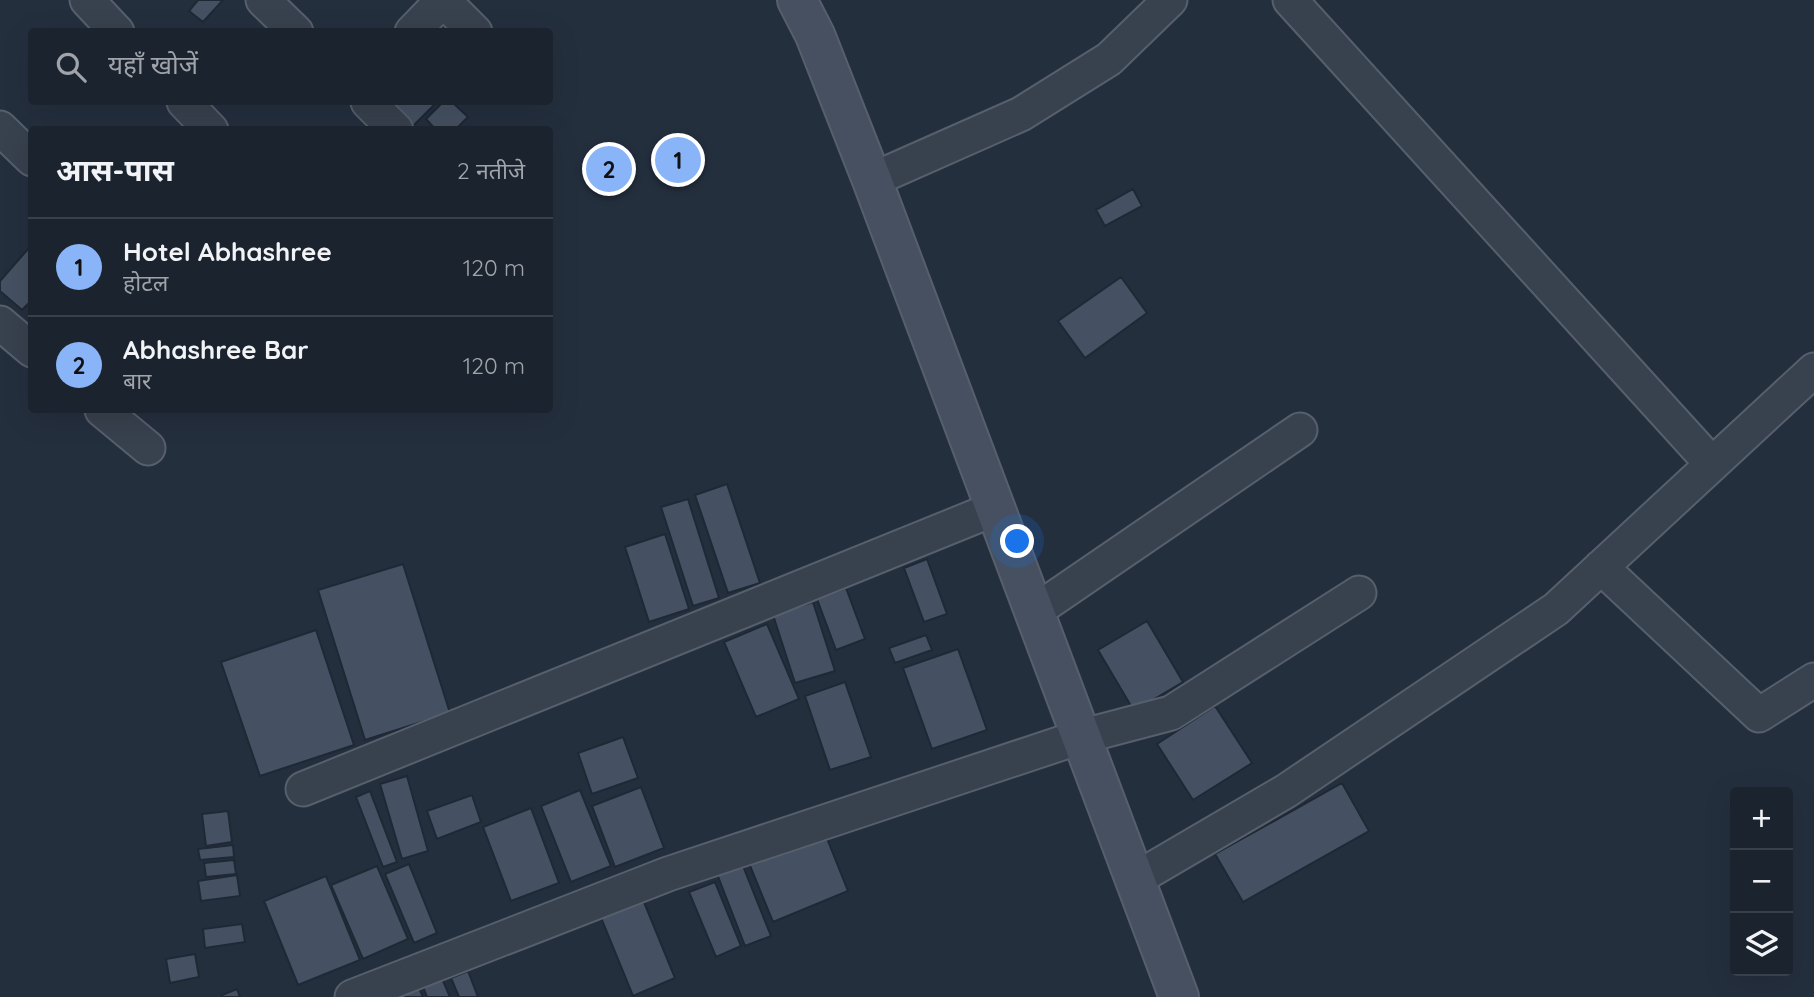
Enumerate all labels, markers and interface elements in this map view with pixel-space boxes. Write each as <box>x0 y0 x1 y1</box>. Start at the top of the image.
search box <box>28 28 553 105</box>
icon: search <box>52 48 90 86</box>
text: यहाँ खोजें <box>108 48 198 81</box>
pin: 1 <box>655 134 701 186</box>
pin: 2 <box>586 143 632 195</box>
text: आस-पास <box>56 151 174 189</box>
text: 2 नतीजे <box>457 156 525 185</box>
text: Hotel Abhashree <box>123 235 332 268</box>
text: 1 <box>75 253 83 282</box>
text: 120 m <box>463 253 525 282</box>
text: होटल <box>123 268 168 297</box>
text: Abhashree Bar <box>123 333 309 366</box>
text: 2 <box>72 351 86 380</box>
text: 120 m <box>463 351 525 380</box>
text: बार <box>123 366 152 395</box>
your location <box>1000 524 1034 558</box>
map controls <box>1730 787 1793 976</box>
button: + <box>1730 787 1793 850</box>
button: − <box>1730 850 1793 913</box>
button: layers <box>1730 913 1793 976</box>

